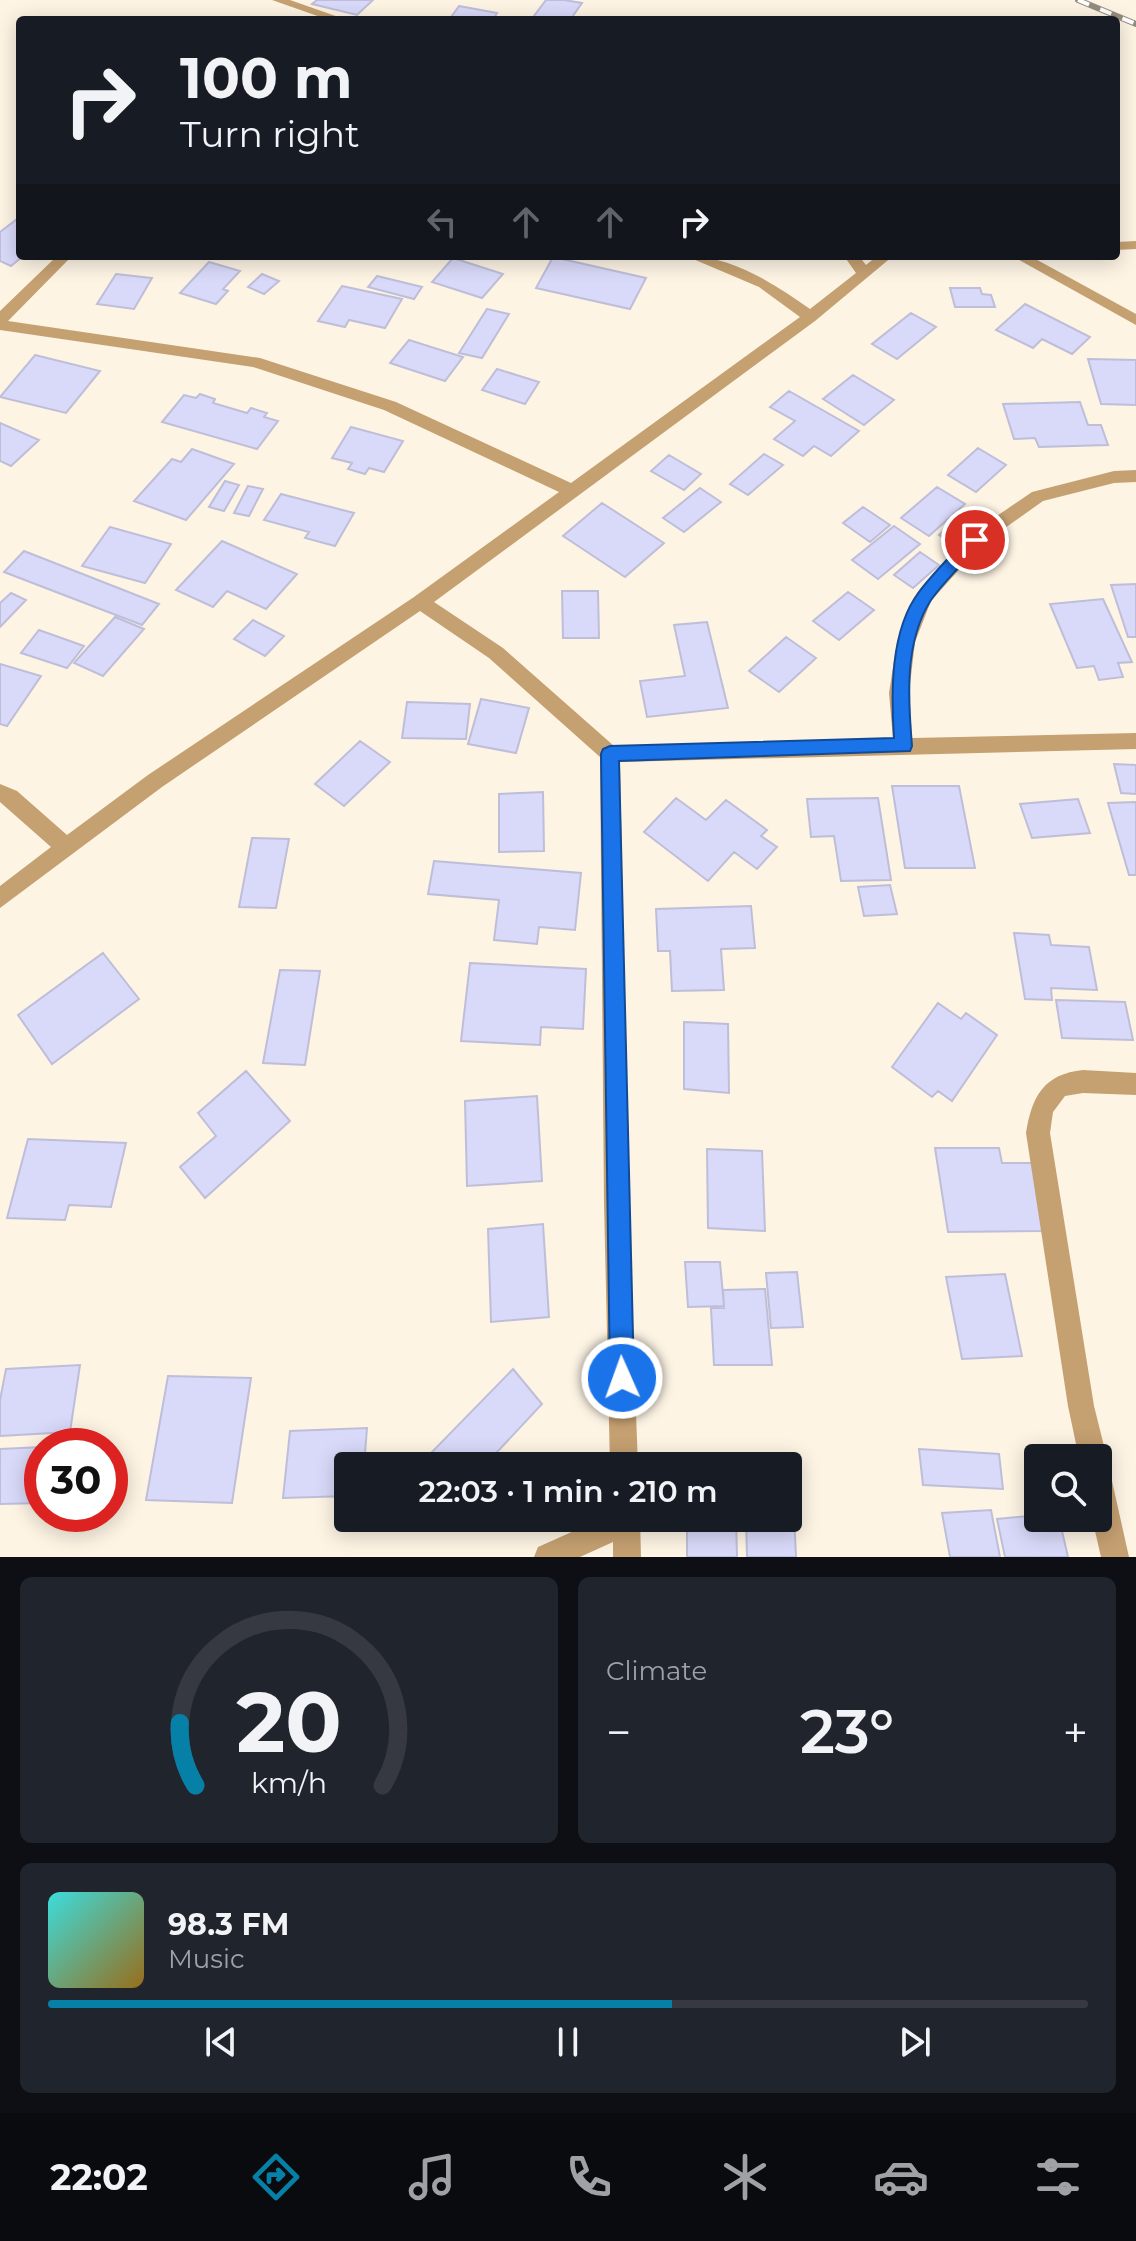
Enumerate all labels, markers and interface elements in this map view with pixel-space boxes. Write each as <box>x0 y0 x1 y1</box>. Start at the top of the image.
text: 100 m <box>180 44 353 112</box>
icon: right <box>48 48 152 152</box>
text: Turn right <box>180 112 360 156</box>
icon: left <box>420 200 464 244</box>
icon: ahead <box>504 200 548 244</box>
icon: ahead <box>588 200 632 244</box>
icon: right <box>672 200 716 244</box>
pin <box>941 506 1009 574</box>
icon: arrive <box>953 518 997 562</box>
position arrow <box>580 1336 664 1420</box>
speed limit sign: 30 <box>24 1428 128 1532</box>
map controls <box>1024 1444 1112 1532</box>
button: search <box>1024 1444 1112 1532</box>
text: 22:03 · 1 min · 210 m <box>418 1473 718 1510</box>
text: Climate <box>606 1655 707 1687</box>
text: 20 <box>236 1671 342 1773</box>
text: 23° <box>800 1695 894 1768</box>
text: − <box>606 1705 631 1759</box>
text: + <box>1063 1705 1088 1759</box>
text: km/h <box>251 1765 327 1800</box>
text: 98.3 FM <box>168 1906 289 1943</box>
text: Music <box>168 1943 245 1975</box>
icon: previous <box>199 2020 243 2064</box>
icon: pause <box>546 2020 590 2064</box>
icon: next <box>893 2020 937 2064</box>
icon: directions <box>248 2149 304 2205</box>
icon: music <box>404 2149 460 2205</box>
icon: phone <box>561 2149 617 2205</box>
icon: climate <box>717 2149 773 2205</box>
icon: car <box>873 2149 929 2205</box>
icon: filters <box>1030 2149 1086 2205</box>
text: 22:02 <box>50 2155 148 2199</box>

